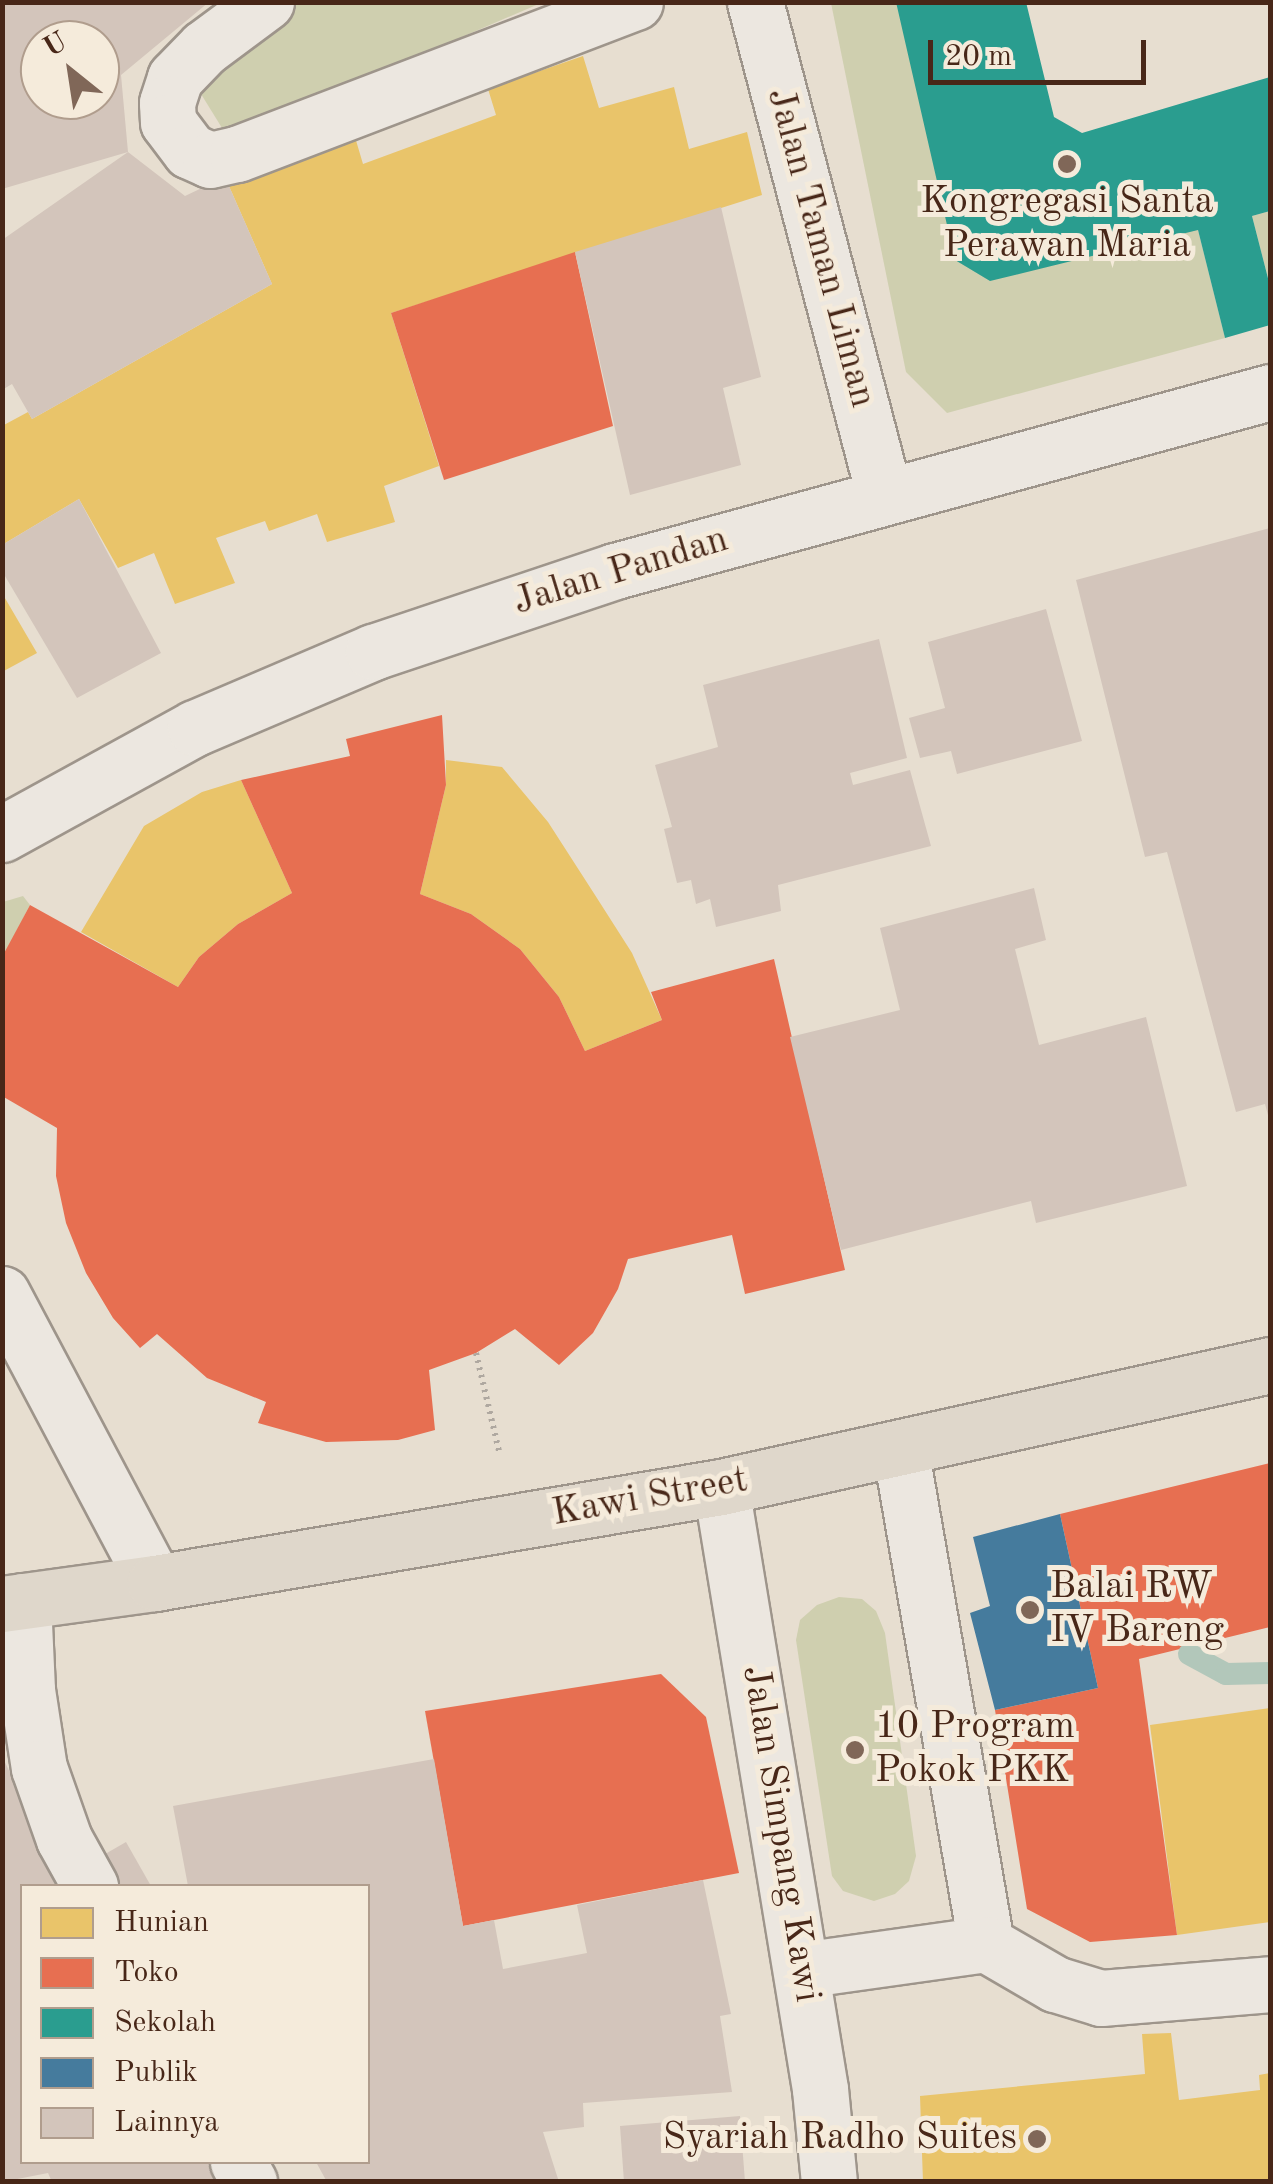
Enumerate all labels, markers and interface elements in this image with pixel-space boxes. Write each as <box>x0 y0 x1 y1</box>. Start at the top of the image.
north arrow <box>20 20 120 120</box>
scale bar <box>933 20 1150 82</box>
text: U <box>39 28 73 63</box>
text: 20 m <box>945 42 1012 72</box>
street label: Jalan Taman Liman <box>755 83 885 413</box>
marker: Kongregasi Santa Perawan Maria <box>1056 153 1078 175</box>
place label: Kongregasi Santa Perawan Maria <box>920 180 1214 270</box>
street label: Jalan Pandan <box>508 518 734 626</box>
street label: Kawi Street <box>549 1458 751 1538</box>
place label: Balai RW IV Bareng <box>1050 1565 1224 1655</box>
marker: Balai RW IV Bareng <box>1019 1599 1041 1621</box>
street label: Jalan Simpang Kawi <box>731 1663 829 2005</box>
place label: 10 Program Pokok PKK <box>875 1705 1075 1795</box>
marker: 10 Program Pokok PKK <box>844 1739 866 1761</box>
legend <box>20 1884 370 2164</box>
text: Hunian <box>114 1908 209 1938</box>
text: Toko <box>114 1958 179 1988</box>
text: Sekolah <box>114 2008 216 2038</box>
text: Publik <box>114 2058 198 2088</box>
text: Lainnya <box>114 2108 219 2138</box>
place label: Syariah Radho Suites <box>662 2116 1017 2162</box>
marker: Syariah Radho Suites <box>1026 2128 1048 2150</box>

